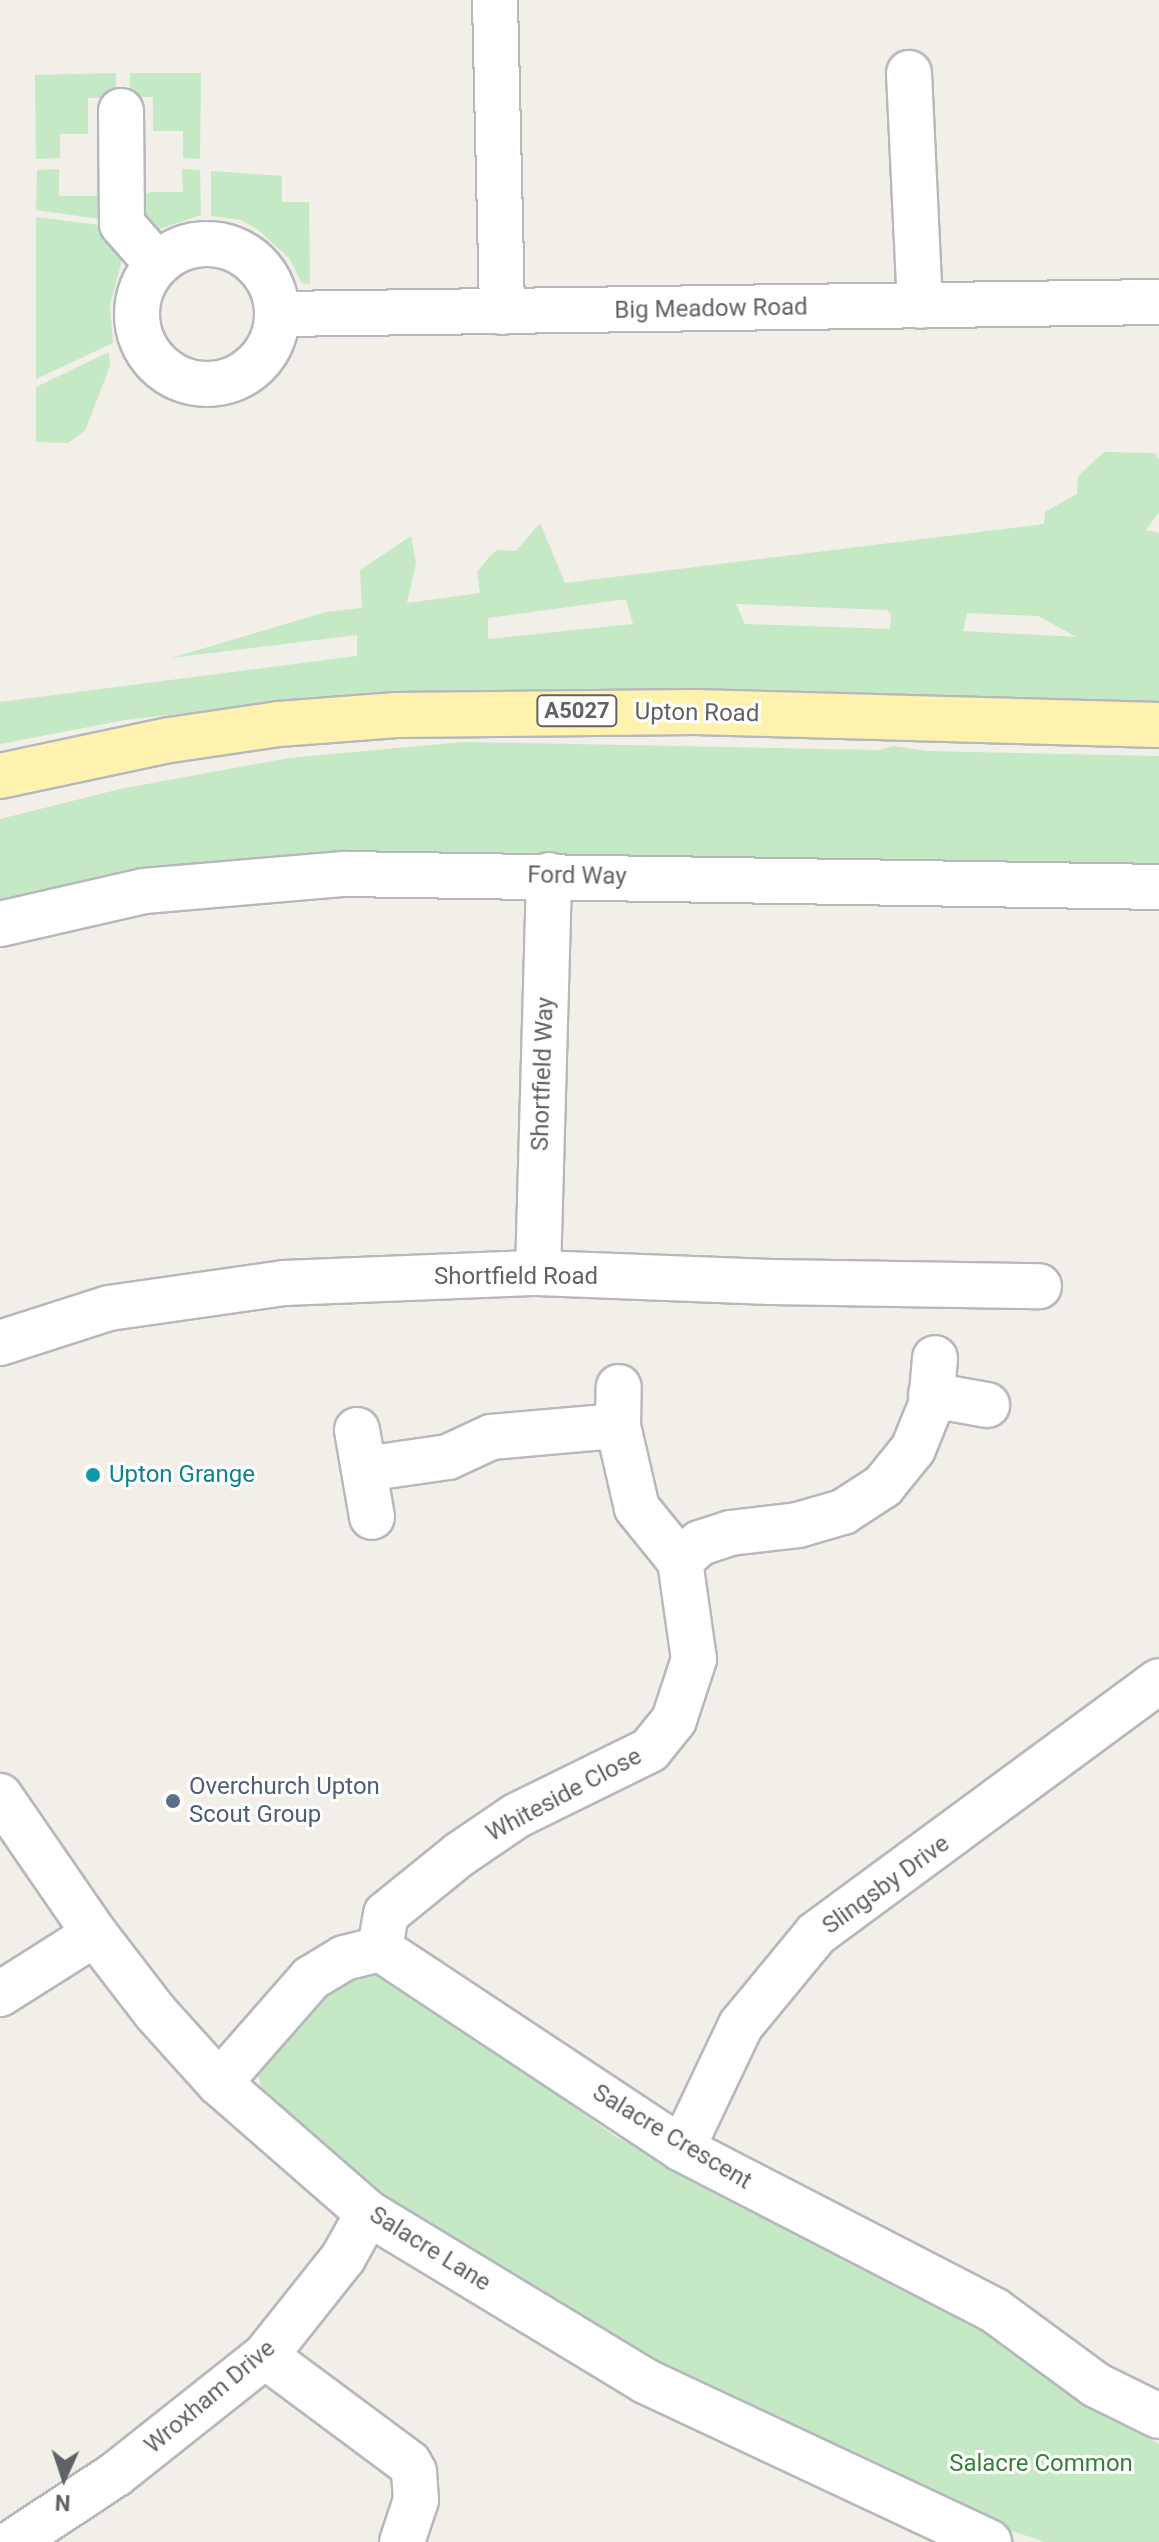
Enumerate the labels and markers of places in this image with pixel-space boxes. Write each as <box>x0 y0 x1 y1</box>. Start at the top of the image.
place label: Upton Grange <box>109 1461 255 1489</box>
marker: Upton Grange <box>84 1466 102 1484</box>
place label: Overchurch Upton Scout Group <box>189 1773 380 1829</box>
marker: Overchurch Upton Scout Group <box>164 1792 182 1810</box>

